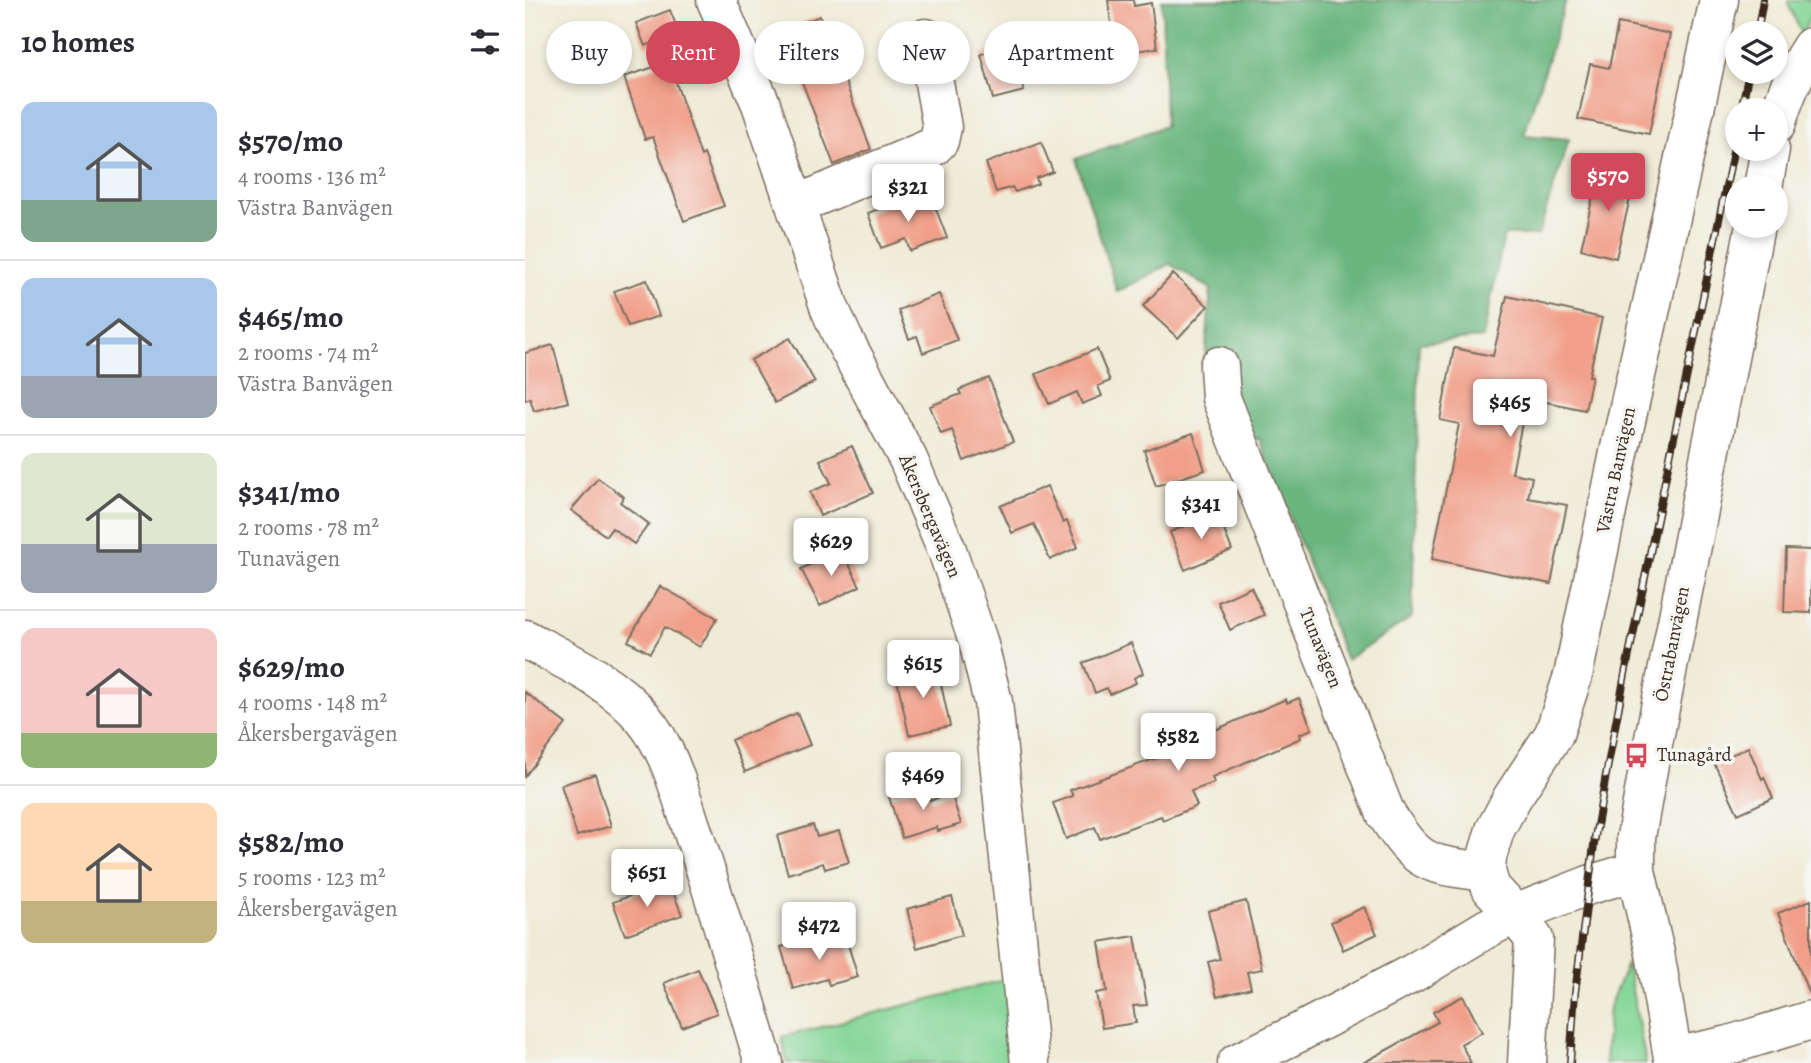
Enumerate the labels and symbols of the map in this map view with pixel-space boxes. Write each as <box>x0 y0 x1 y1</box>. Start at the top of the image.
pin: $570 <box>1567 154 1649 213</box>
pin: $321 <box>867 164 949 224</box>
pin: $465 <box>1469 380 1551 439</box>
street label: Västra Banvägen <box>1590 405 1642 536</box>
street label: Åkersbergavägen <box>892 449 968 582</box>
pin: $341 <box>1160 482 1242 541</box>
pin: $629 <box>790 518 872 578</box>
street label: Östrabanvägen <box>1648 584 1696 704</box>
street label: Tunavägen <box>1293 604 1349 692</box>
pin: $615 <box>882 640 964 700</box>
pin: $582 <box>1137 714 1219 773</box>
bus stop icon: Tunagård <box>1623 741 1651 769</box>
place label: Tunagård <box>1657 742 1733 768</box>
pin: $469 <box>882 752 964 812</box>
pin: $651 <box>606 850 688 909</box>
pin: $472 <box>778 902 860 962</box>

